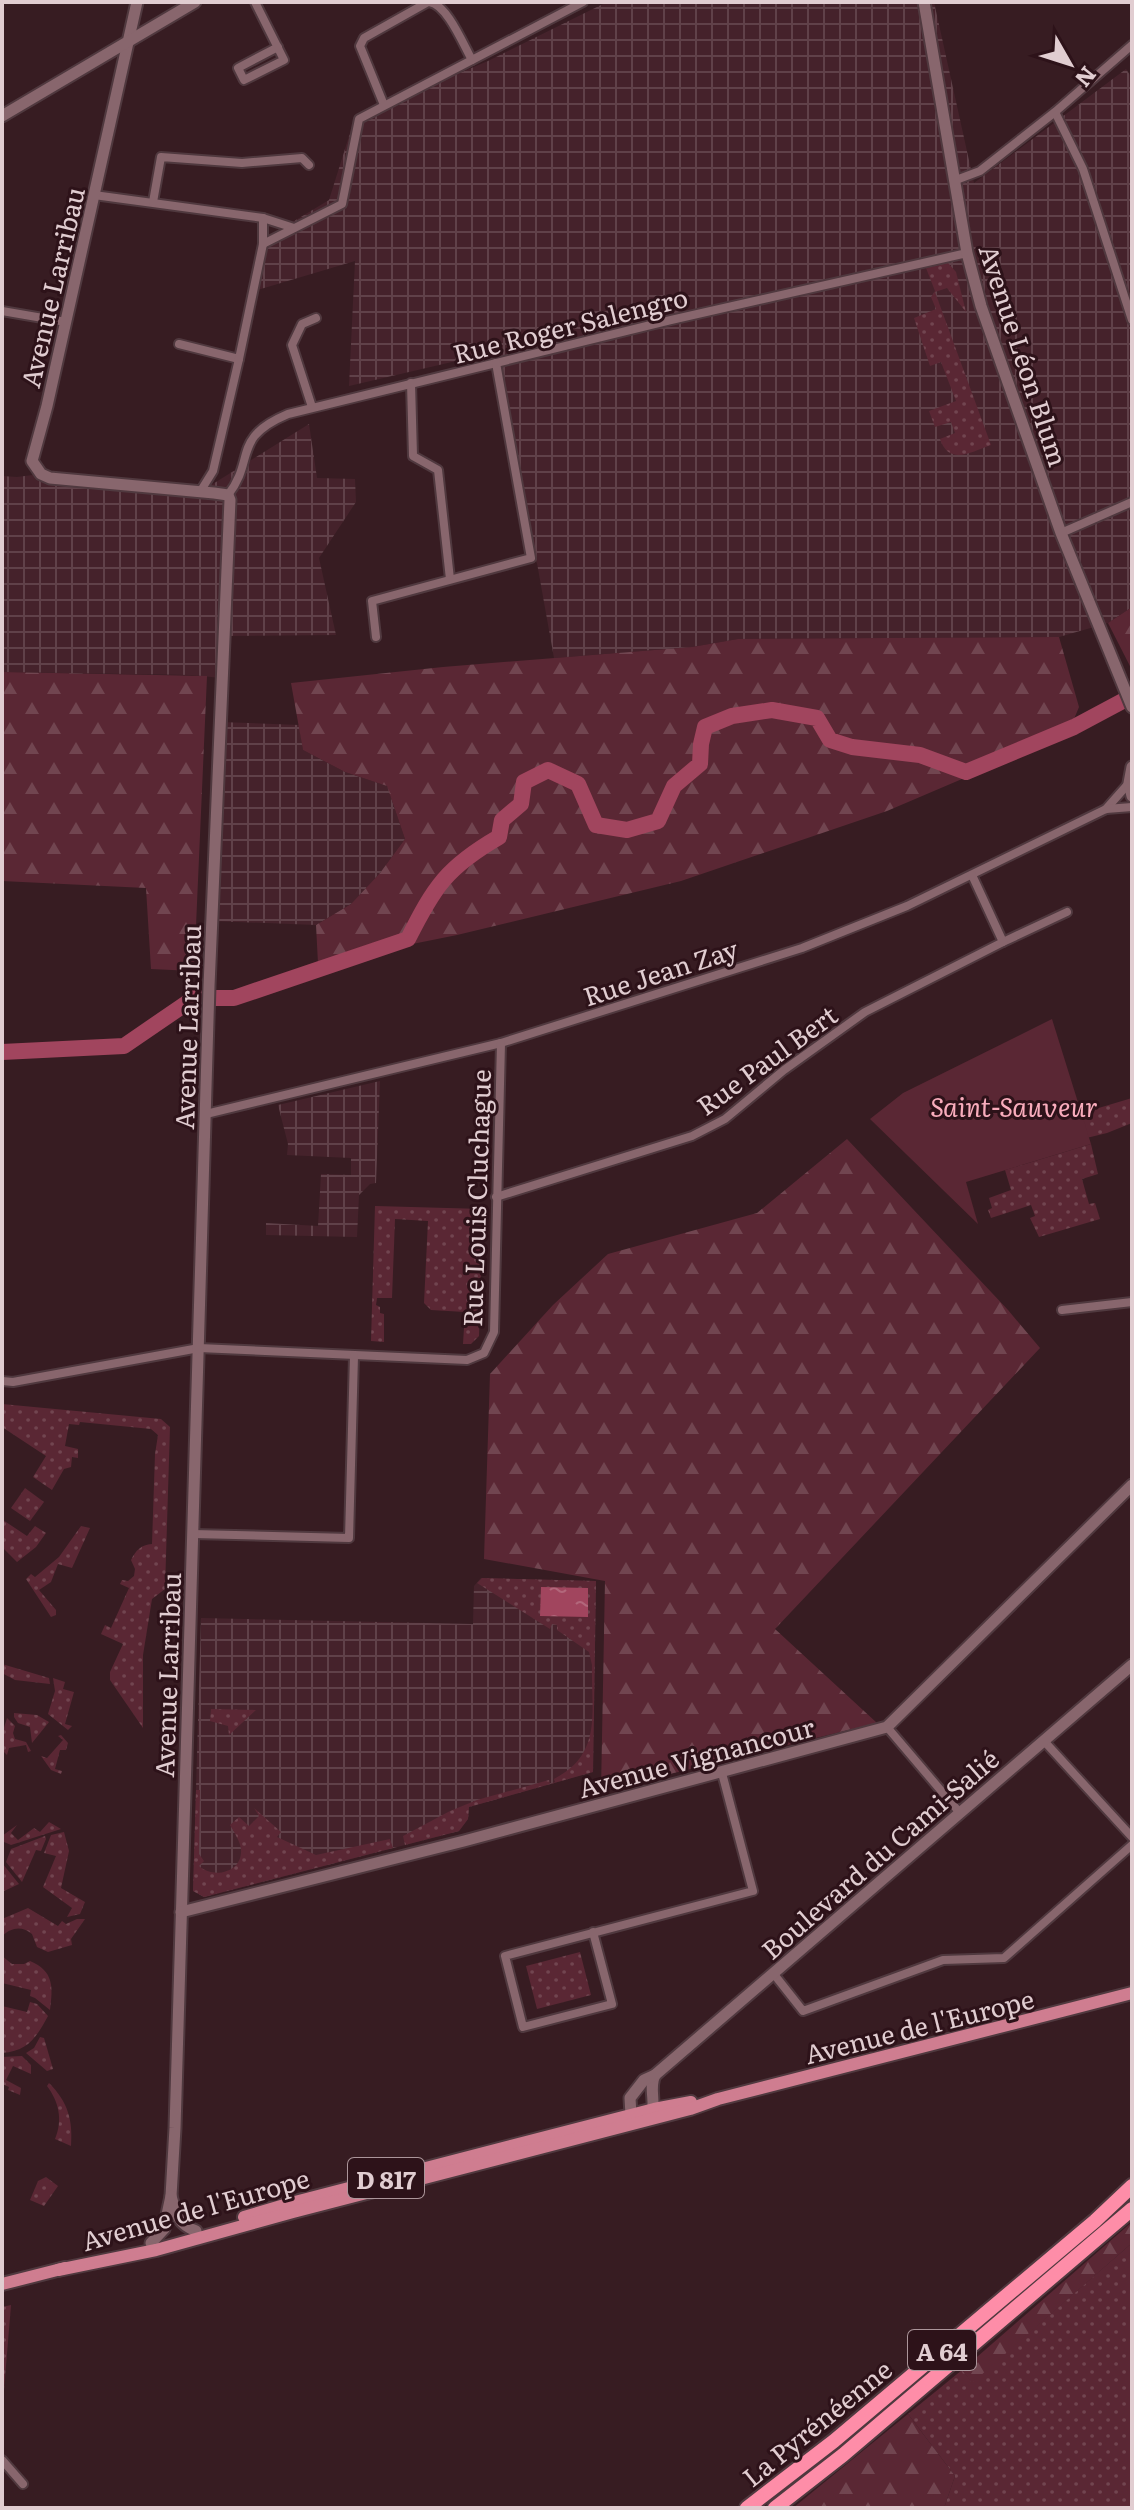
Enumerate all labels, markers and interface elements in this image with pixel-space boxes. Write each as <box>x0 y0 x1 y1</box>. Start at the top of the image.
north arrow <box>1030 24 1110 104</box>
text: N <box>1068 60 1105 95</box>
street label: Avenue Larribau <box>9 183 93 391</box>
street label: Avenue Léon Blum <box>971 239 1079 471</box>
street label: Rue Roger Salengro <box>448 276 692 372</box>
street label: Avenue Larribau <box>163 924 209 1130</box>
street label: Rue Jean Zay <box>578 928 742 1014</box>
street label: Rue Paul Bert <box>688 994 845 1123</box>
street label: Rue Louis Cluchague <box>451 1068 499 1328</box>
park label: Saint-Sauveur <box>930 1086 1098 1125</box>
street label: Avenue Larribau <box>143 1572 189 1778</box>
street label: Avenue Vignancour <box>573 1706 819 1806</box>
street label: Boulevard du Cami-Salié <box>752 1739 1006 1967</box>
street label: Avenue de l'Europe <box>800 1978 1038 2072</box>
street label: Avenue de l'Europe <box>77 2157 313 2259</box>
road number: D 817 <box>348 2158 424 2198</box>
road number: A 64 <box>908 2330 976 2370</box>
street label: La Pyrénéenne <box>733 2349 899 2495</box>

